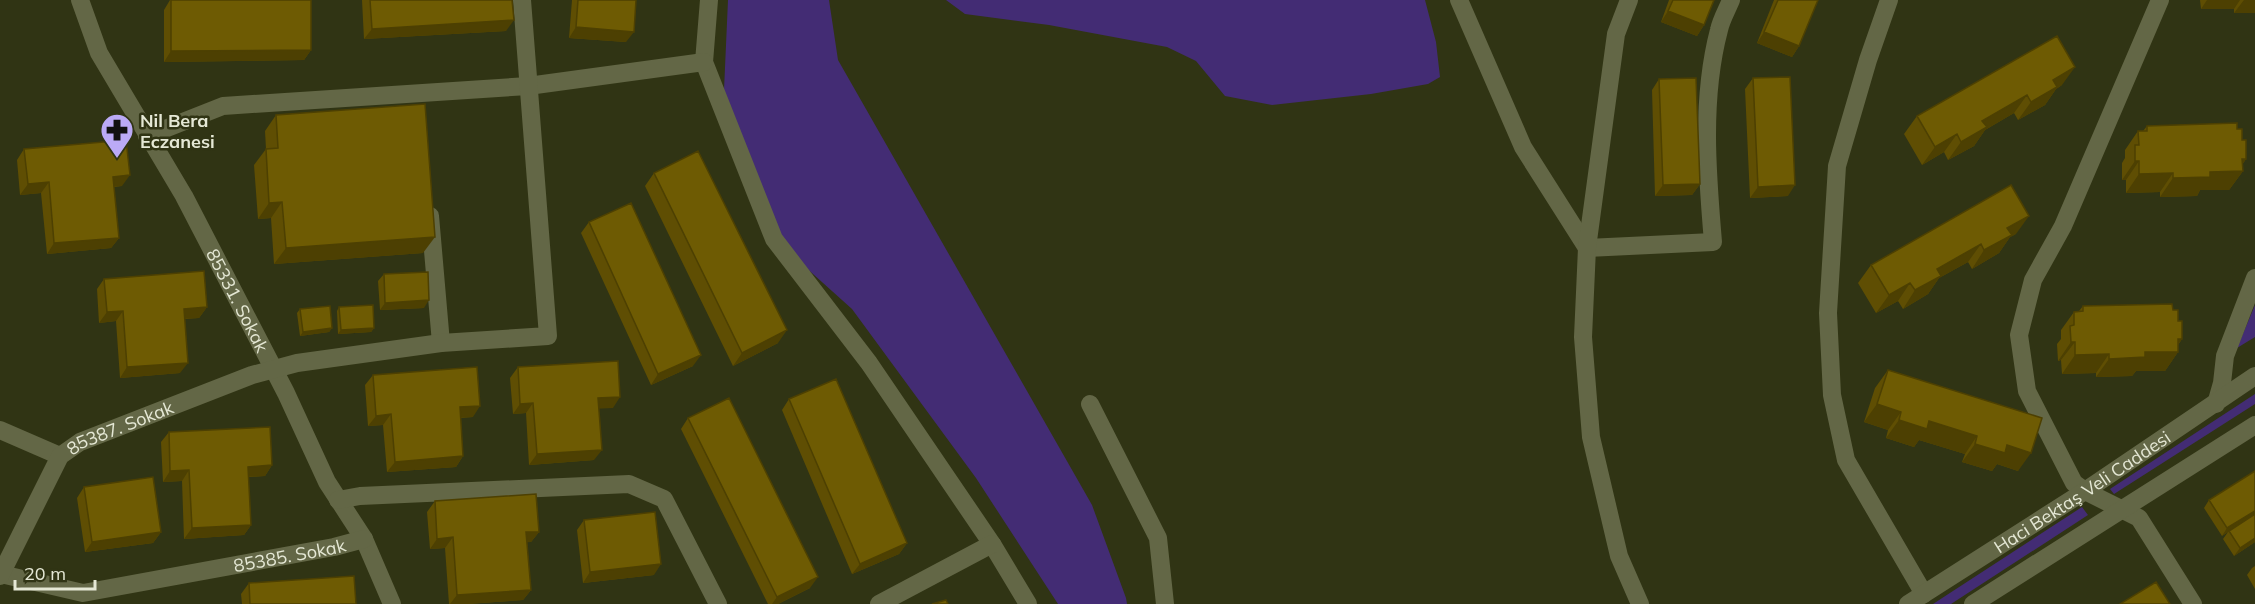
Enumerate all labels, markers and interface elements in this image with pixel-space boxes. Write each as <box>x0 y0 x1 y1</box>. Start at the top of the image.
place label: Nil Bera Eczanesi <box>140 109 215 153</box>
pharmacy icon: Nil Bera Eczanesi <box>99 112 135 159</box>
street label: 85331. Sokak <box>202 244 275 357</box>
street label: 85387. Sokak <box>62 395 177 460</box>
street label: Haci Bektaş Veli Caddesi <box>1989 425 2174 558</box>
street label: 85385. Sokak <box>231 533 349 577</box>
scale bar <box>15 553 94 591</box>
text: 20 m <box>24 562 66 585</box>

